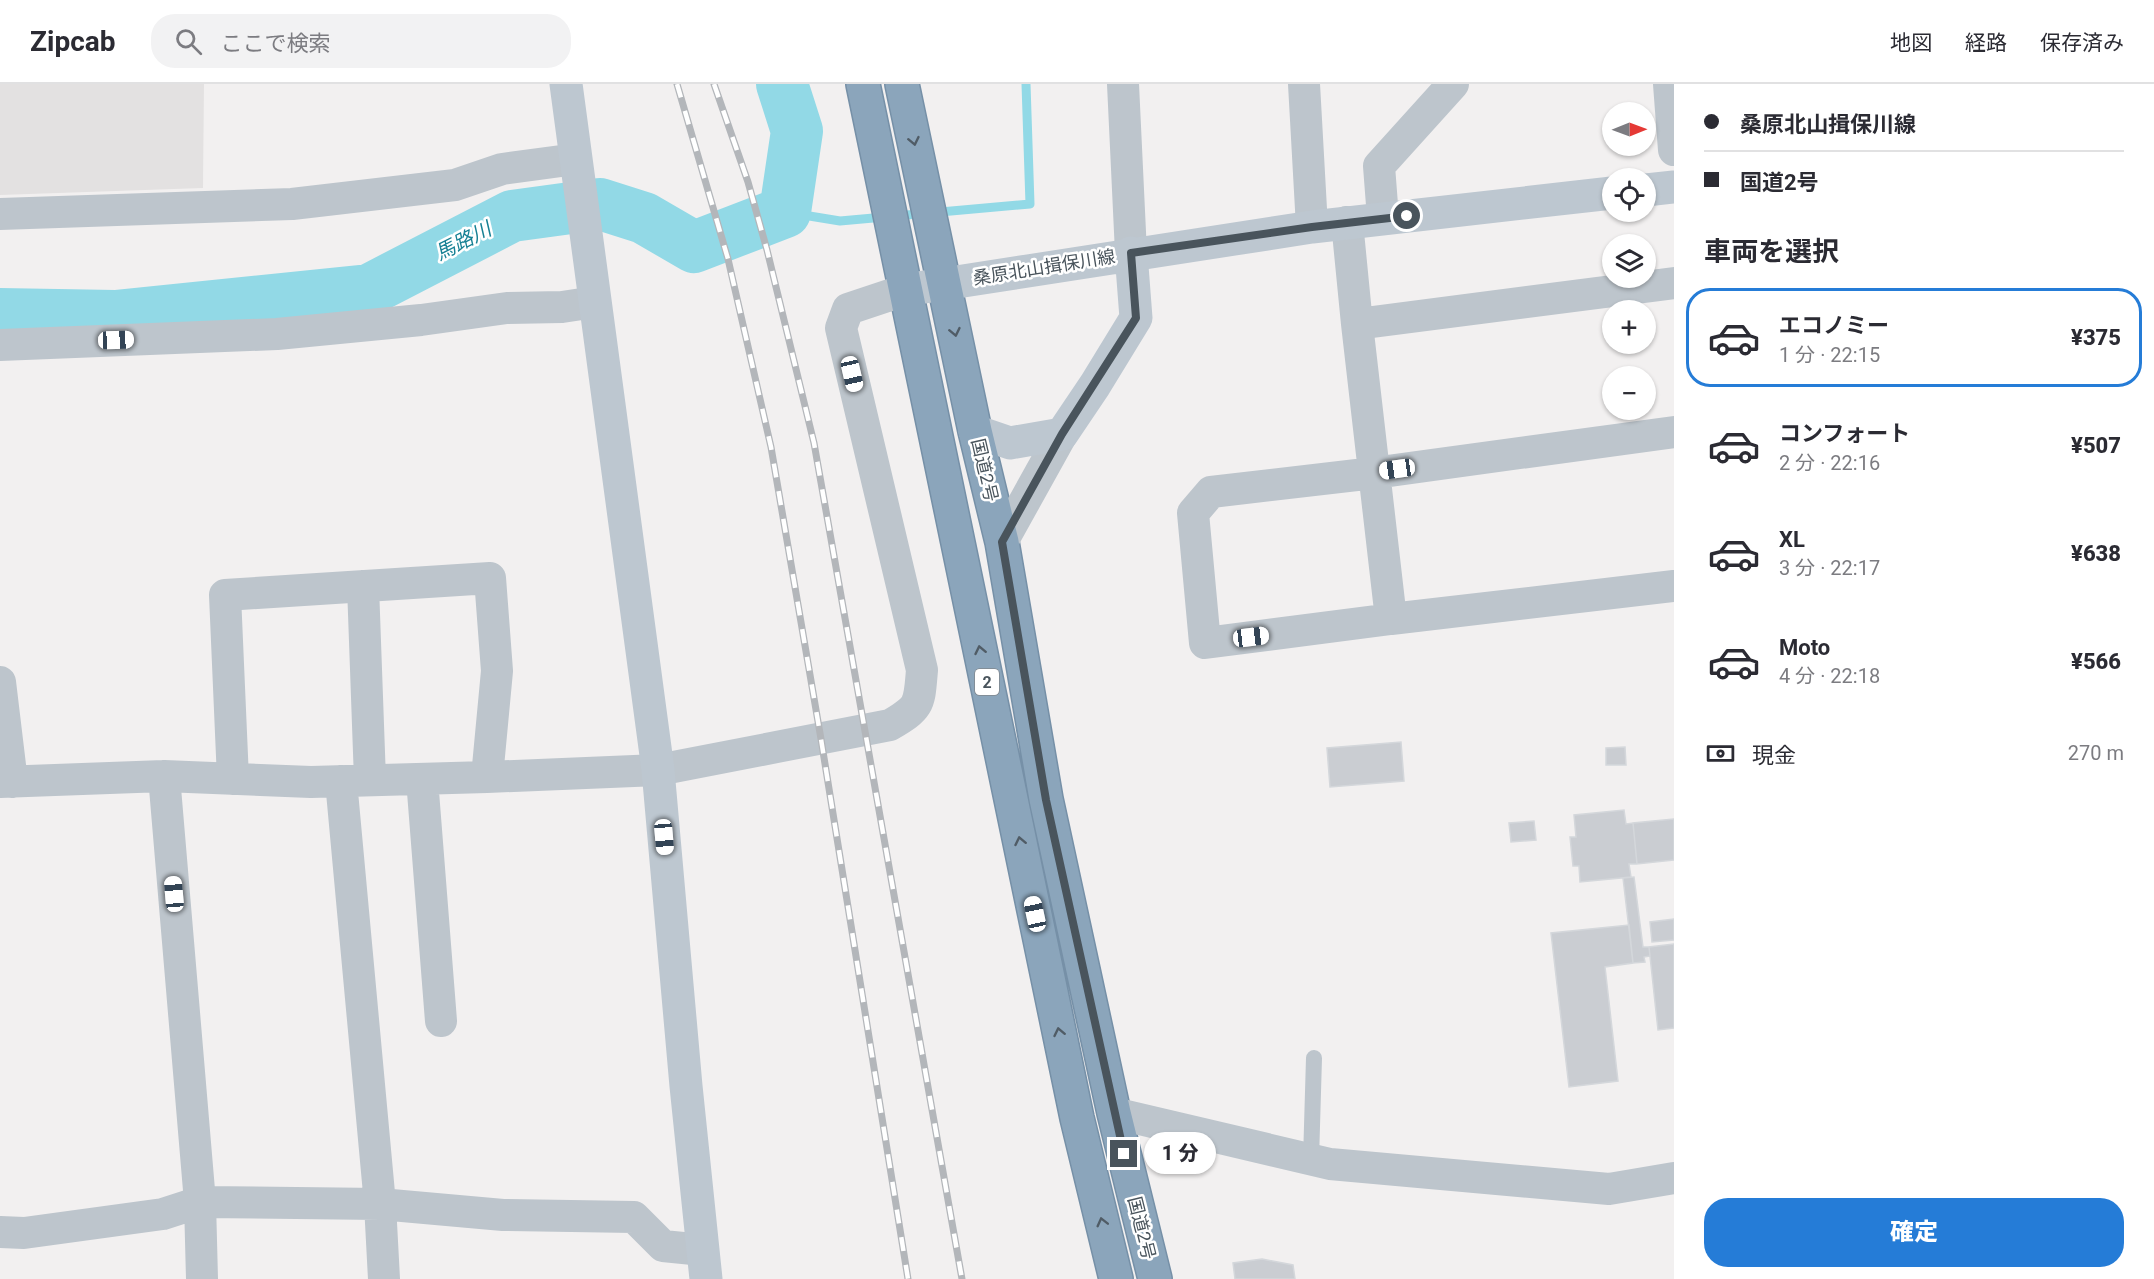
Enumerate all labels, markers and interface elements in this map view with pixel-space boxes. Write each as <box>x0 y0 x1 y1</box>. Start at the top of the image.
search box <box>151 14 571 68</box>
text: Zipcab <box>30 25 115 58</box>
icon: search <box>172 25 205 58</box>
text: ここで検索 <box>220 31 331 56</box>
text: 地図 <box>1890 31 1932 55</box>
text: 経路 <box>1965 31 2007 55</box>
text: 保存済み <box>2040 31 2124 55</box>
north arrow <box>1602 102 1656 156</box>
map controls <box>1602 102 1656 420</box>
text: 桑原北山揖保川線 <box>1740 112 1916 137</box>
one-way arrow <box>907 136 920 146</box>
button: locate <box>1602 168 1656 222</box>
text: 国道2号 <box>1740 170 1819 195</box>
route start <box>1393 202 1420 229</box>
water label: 馬路川 <box>431 216 497 265</box>
button: layers <box>1602 234 1656 288</box>
text: 車両を選択 <box>1704 236 1839 268</box>
street label: 桑原北山揖保川線 <box>971 245 1117 289</box>
button: + <box>1602 300 1656 354</box>
icon: car <box>1707 311 1761 365</box>
text: エコノミー <box>1779 313 1889 338</box>
text: ¥375 <box>2071 325 2121 350</box>
one-way arrow <box>947 327 960 337</box>
car <box>98 330 134 350</box>
text: 1 分 · 22:15 <box>1779 343 1880 367</box>
car <box>839 354 865 394</box>
button: − <box>1602 366 1656 420</box>
icon: car <box>1707 419 1761 473</box>
text: コンフォート <box>1779 421 1910 446</box>
text: ¥507 <box>2071 433 2121 458</box>
street label: 国道2号 <box>968 436 1002 504</box>
text: 2 分 · 22:16 <box>1779 451 1880 475</box>
car <box>1378 458 1416 480</box>
icon: car <box>1707 527 1761 581</box>
text: XL <box>1779 527 1805 552</box>
text: ¥638 <box>2071 541 2121 566</box>
text: 3 分 · 22:17 <box>1779 556 1880 580</box>
car <box>1232 626 1270 648</box>
icon: car <box>1707 635 1761 689</box>
text: Moto <box>1779 635 1830 660</box>
one-way arrow <box>974 645 987 655</box>
text: ¥566 <box>2071 649 2121 674</box>
text: 4 分 · 22:18 <box>1779 664 1880 688</box>
road number: 2 <box>975 669 999 695</box>
icon: cash <box>1704 737 1737 770</box>
text: 270 m <box>2068 741 2124 765</box>
text: 現金 <box>1752 743 1796 768</box>
car <box>653 818 675 856</box>
one-way arrow <box>1014 836 1027 846</box>
car <box>163 875 185 913</box>
car <box>1022 895 1048 933</box>
one-way arrow <box>1054 1027 1067 1037</box>
callout: 1 分 <box>1145 1133 1217 1175</box>
route end <box>1110 1140 1137 1167</box>
text: 1 分 <box>1162 1141 1198 1165</box>
street label: 国道2号 <box>1124 1194 1160 1262</box>
button: 確定 <box>1704 1198 2124 1267</box>
one-way arrow <box>1097 1217 1110 1227</box>

